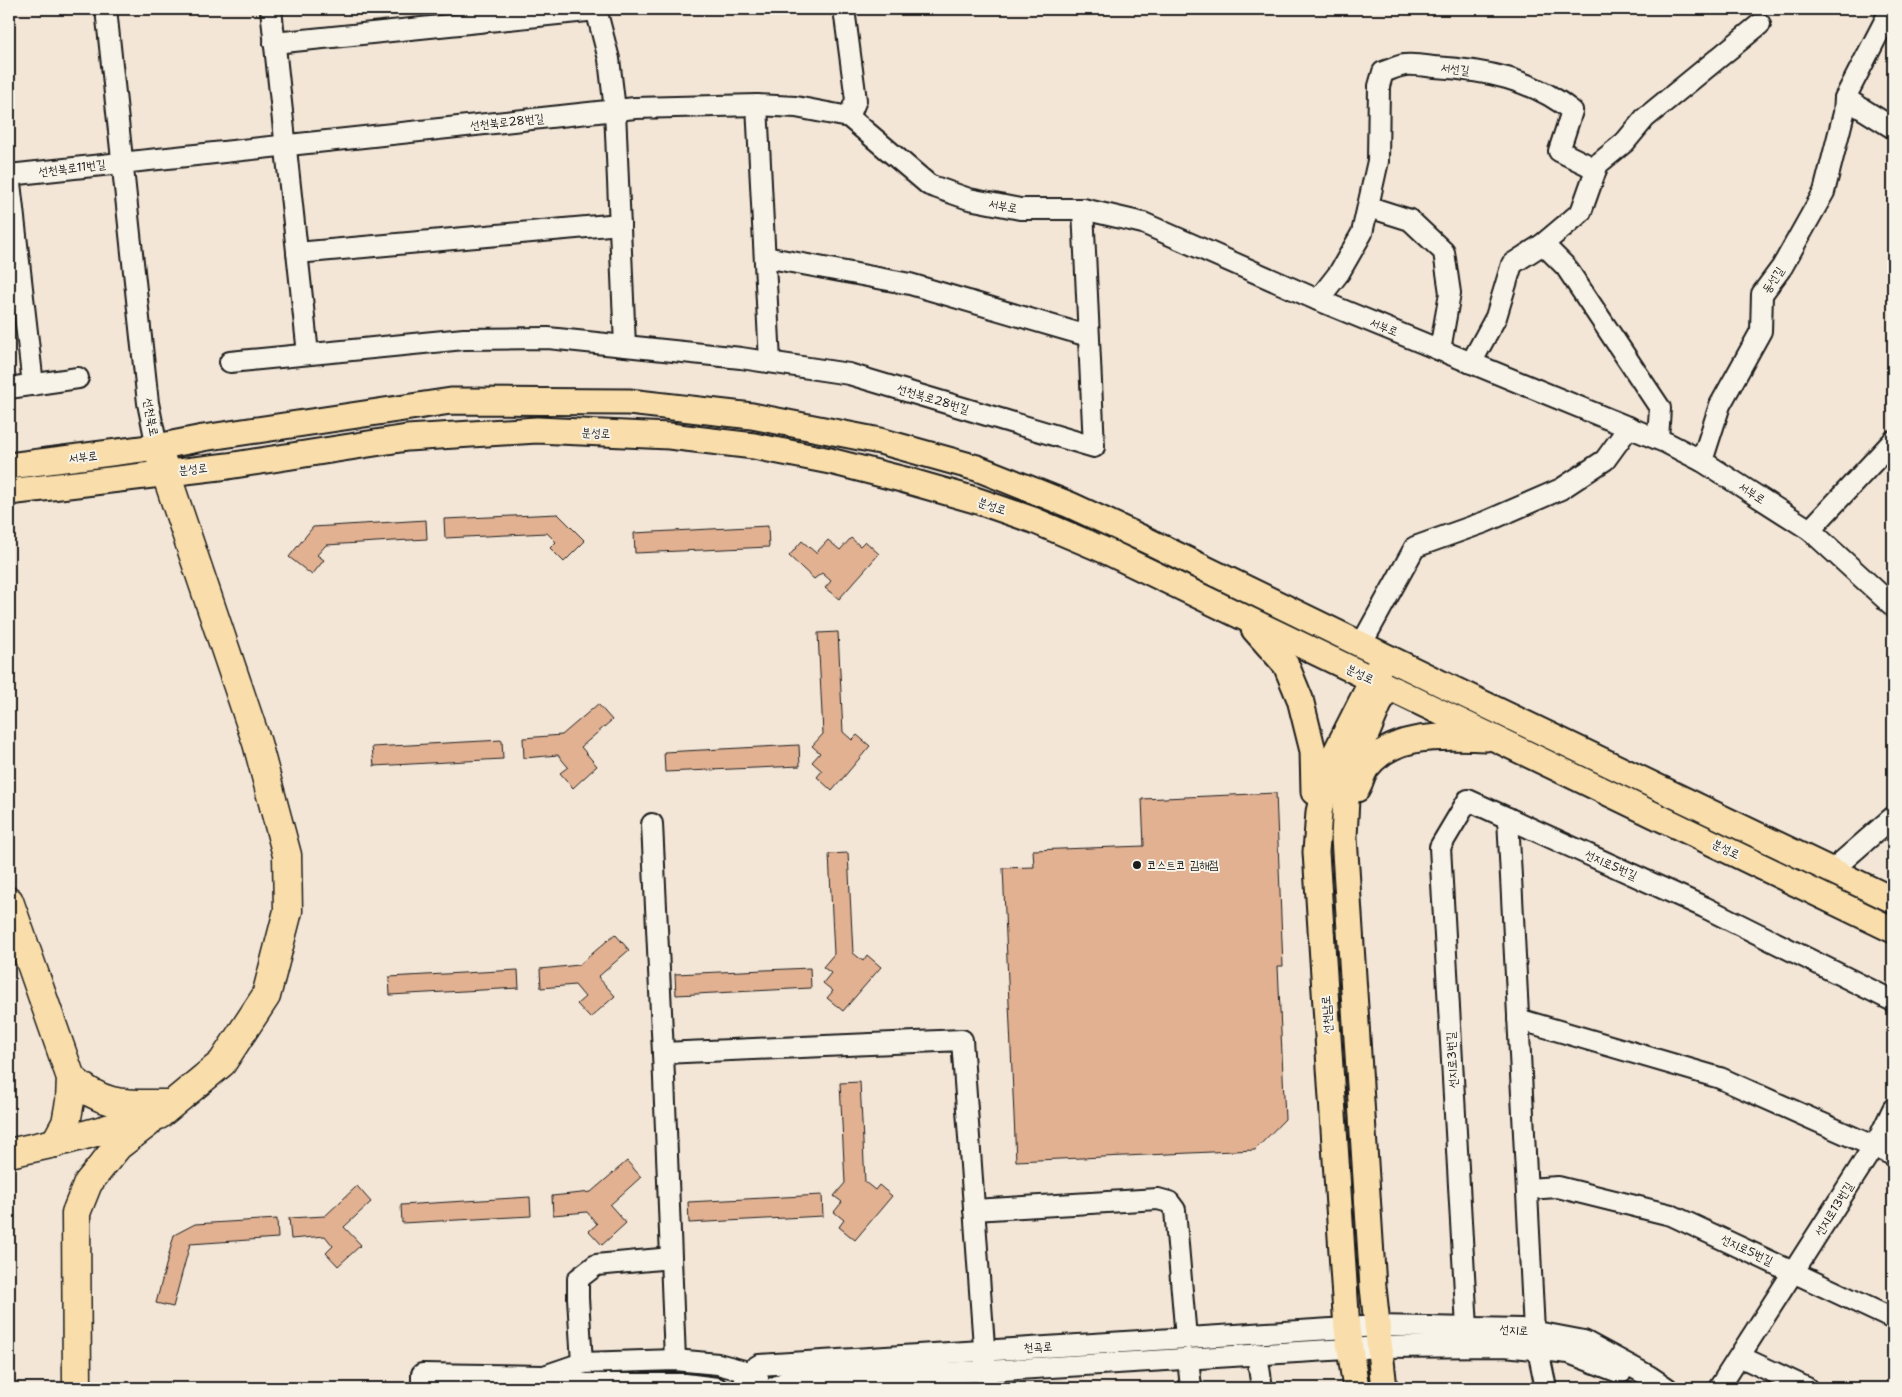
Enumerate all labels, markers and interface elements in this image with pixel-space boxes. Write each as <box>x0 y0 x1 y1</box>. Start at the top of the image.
street label: 서선길 <box>1440 60 1471 79</box>
street label: 선천북로28번길 <box>469 110 545 134</box>
street label: 선천북로11번길 <box>37 156 107 180</box>
street label: 서부로 <box>987 195 1019 217</box>
street label: 동선길 <box>1758 263 1788 297</box>
street label: 서부로 <box>1368 314 1400 340</box>
street label: 선천북로28번길 <box>895 380 971 418</box>
street label: 선천북로 <box>140 397 162 437</box>
street label: 분성로 <box>581 424 611 442</box>
street label: 서부로 <box>68 447 98 467</box>
street label: 분성로 <box>178 460 208 478</box>
street label: 서부로 <box>1735 478 1769 508</box>
street label: 분성로 <box>976 494 1008 518</box>
street label: 분성로 <box>1343 661 1377 687</box>
street label: 분성로 <box>1709 835 1743 863</box>
street label: 선지로5번길 <box>1582 846 1640 884</box>
place label: 코스트코 김해점 <box>1147 857 1219 873</box>
marker: 코스트코 김해점 <box>1131 859 1143 871</box>
street label: 선천남로 <box>1318 995 1336 1035</box>
street label: 선지로3번길 <box>1443 1031 1461 1089</box>
street label: 선지로13번길 <box>1811 1179 1857 1239</box>
street label: 선지로5번길 <box>1718 1231 1776 1269</box>
street label: 선지로 <box>1499 1321 1529 1339</box>
street label: 천곡로 <box>1023 1338 1053 1356</box>

